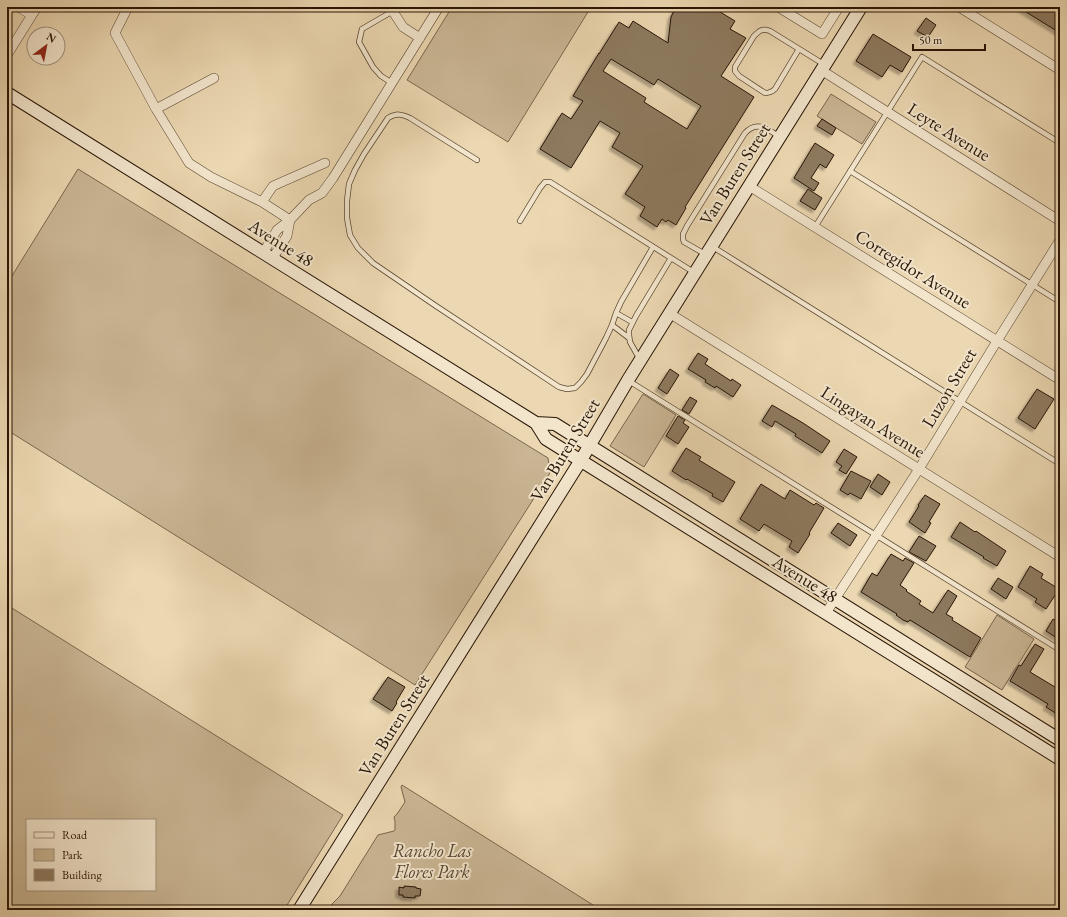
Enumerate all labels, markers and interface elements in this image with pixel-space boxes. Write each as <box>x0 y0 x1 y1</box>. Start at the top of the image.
north arrow <box>26 26 66 66</box>
scale bar <box>913 26 985 52</box>
text: N <box>44 29 59 46</box>
text: 50 m <box>919 32 943 48</box>
street label: Leyte Avenue <box>904 97 995 166</box>
street label: Van Buren Street <box>694 118 775 229</box>
street label: Avenue 48 <box>244 213 318 272</box>
street label: Corregidor Avenue <box>851 224 975 313</box>
street label: Luzon Street <box>916 344 981 432</box>
street label: Lingayan Avenue <box>817 380 930 463</box>
street label: Van Buren Street <box>525 394 605 506</box>
street label: Avenue 48 <box>768 549 842 608</box>
street label: Van Buren Street <box>353 669 434 780</box>
legend <box>26 819 156 891</box>
text: Road <box>62 827 88 843</box>
park label: Rancho Las Flores Park <box>392 839 473 883</box>
text: Park <box>62 847 83 863</box>
text: Building <box>62 867 103 883</box>

